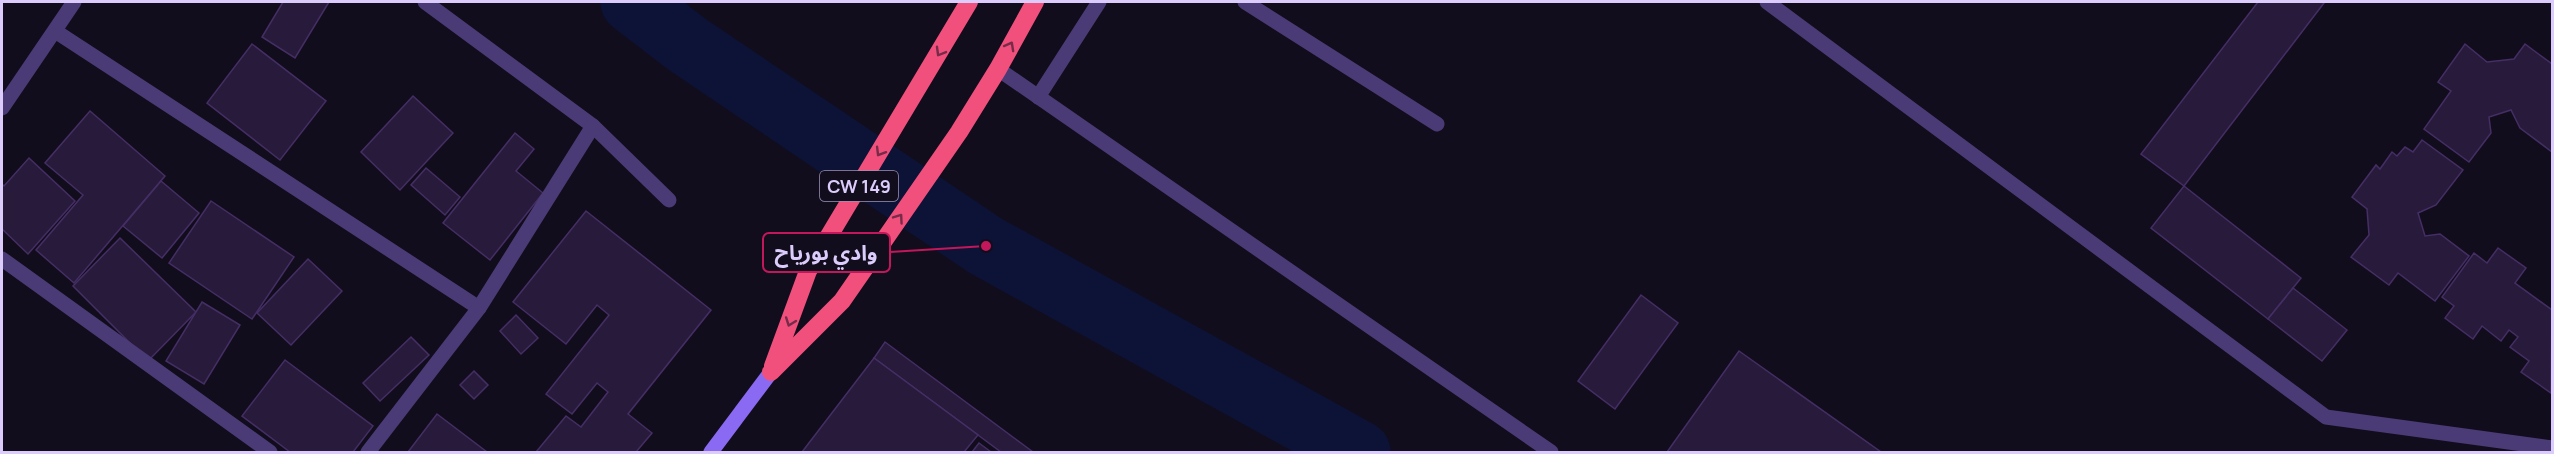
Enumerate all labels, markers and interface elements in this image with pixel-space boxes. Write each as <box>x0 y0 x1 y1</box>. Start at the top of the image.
one-way arrow <box>1003 42 1014 53</box>
one-way arrow <box>935 46 947 56</box>
one-way arrow <box>876 146 888 156</box>
road number: CW 149 <box>820 171 898 201</box>
one-way arrow <box>892 214 903 225</box>
callout: وادي بورياح <box>763 233 890 272</box>
text: وادي بورياح <box>775 238 877 270</box>
one-way arrow <box>784 316 797 326</box>

